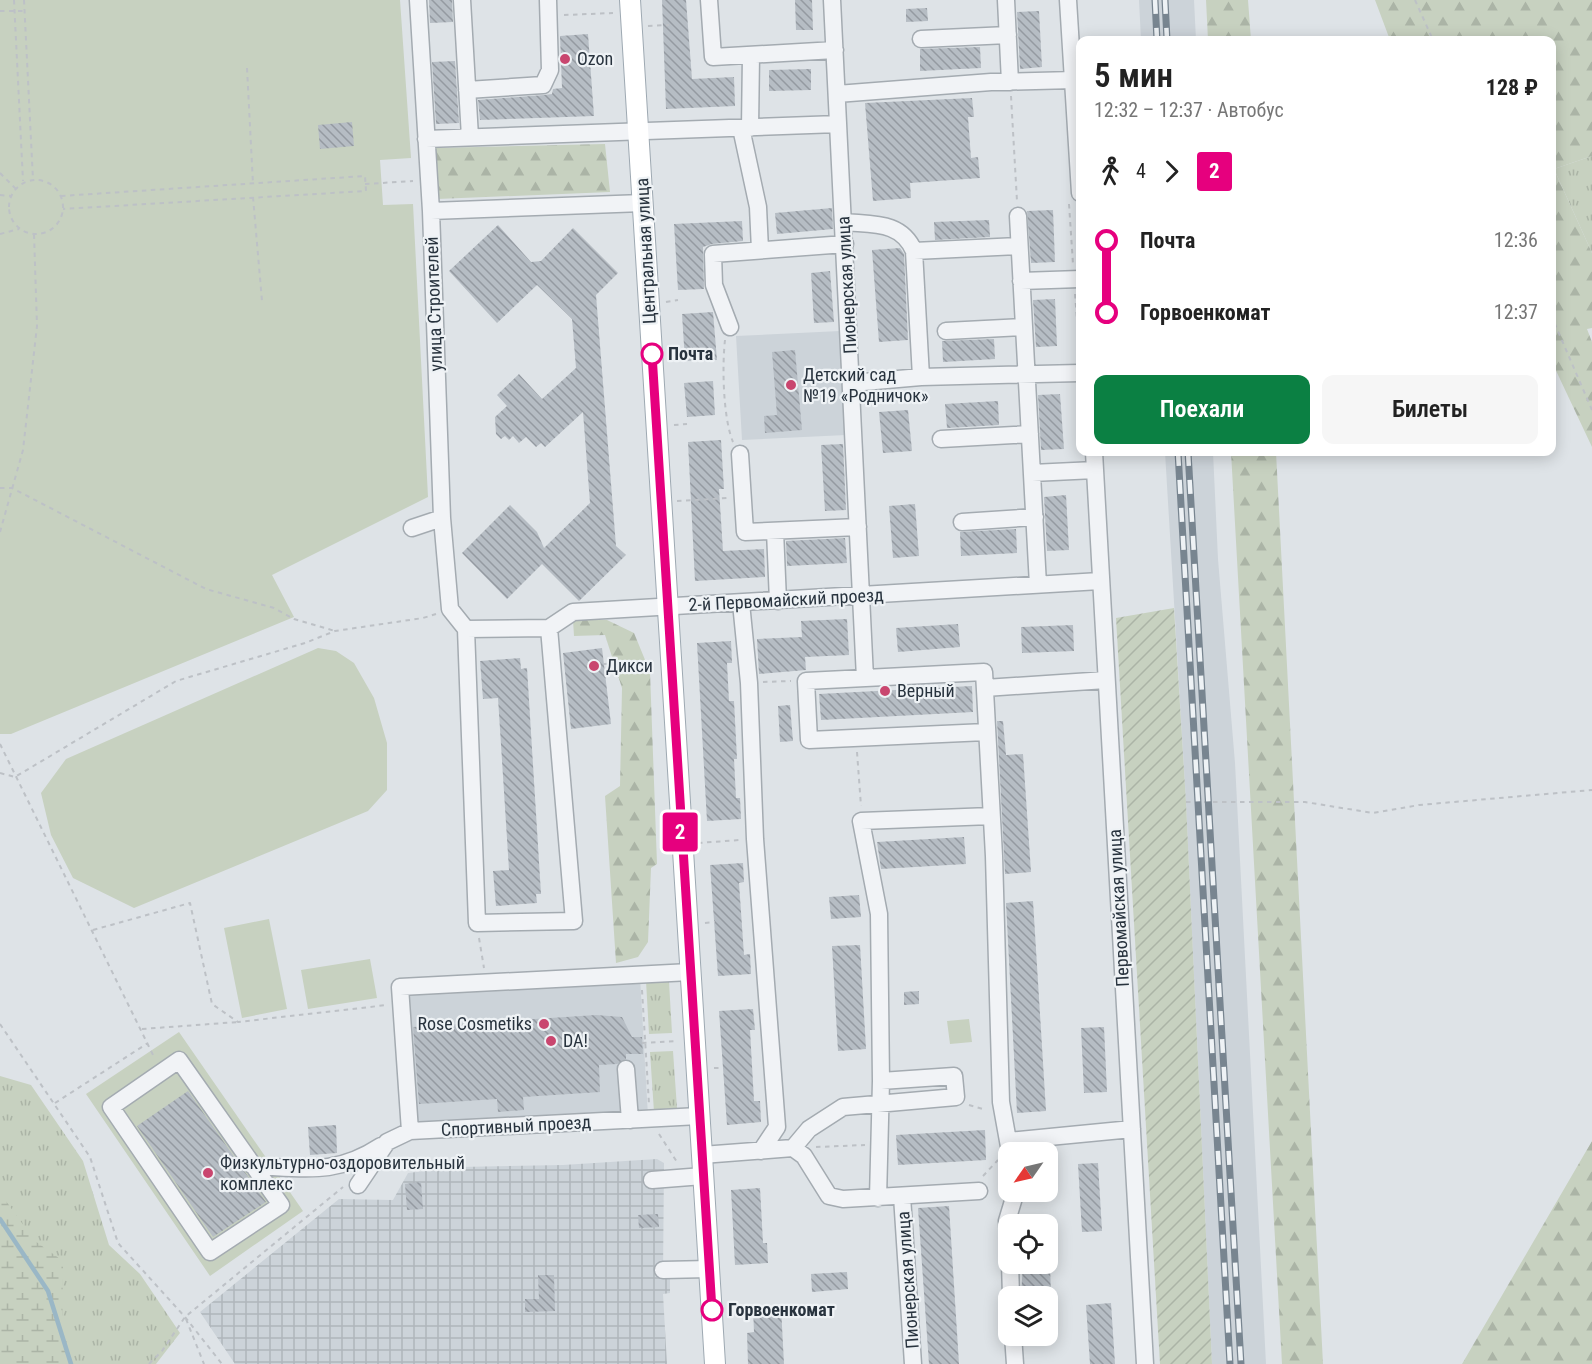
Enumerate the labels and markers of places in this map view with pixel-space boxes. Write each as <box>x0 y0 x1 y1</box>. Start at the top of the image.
place label: Ozon <box>577 48 613 69</box>
marker: Ozon <box>558 52 572 66</box>
marker: Почта <box>641 343 663 365</box>
place label: Почта <box>668 343 713 364</box>
place label: Детский сад №19 «Родничок» <box>803 364 928 406</box>
marker: Детский сад №19 «Родничок» <box>784 378 798 392</box>
place label: Дикси <box>606 655 653 676</box>
marker: Дикси <box>587 659 601 673</box>
place label: Верный <box>897 680 955 701</box>
marker: Верный <box>878 684 892 698</box>
place label: Rose Cosmetiks <box>417 1013 532 1034</box>
marker: Rose Cosmetiks <box>537 1017 551 1031</box>
place label: DA! <box>563 1030 588 1051</box>
marker: DA! <box>544 1034 558 1048</box>
place label: Физкультурно-оздоровительный комплекс <box>220 1152 465 1194</box>
marker: Физкультурно-оздоровительный комплекс <box>201 1166 215 1180</box>
marker: Горвоенкомат <box>701 1299 723 1321</box>
place label: Горвоенкомат <box>728 1299 835 1320</box>

